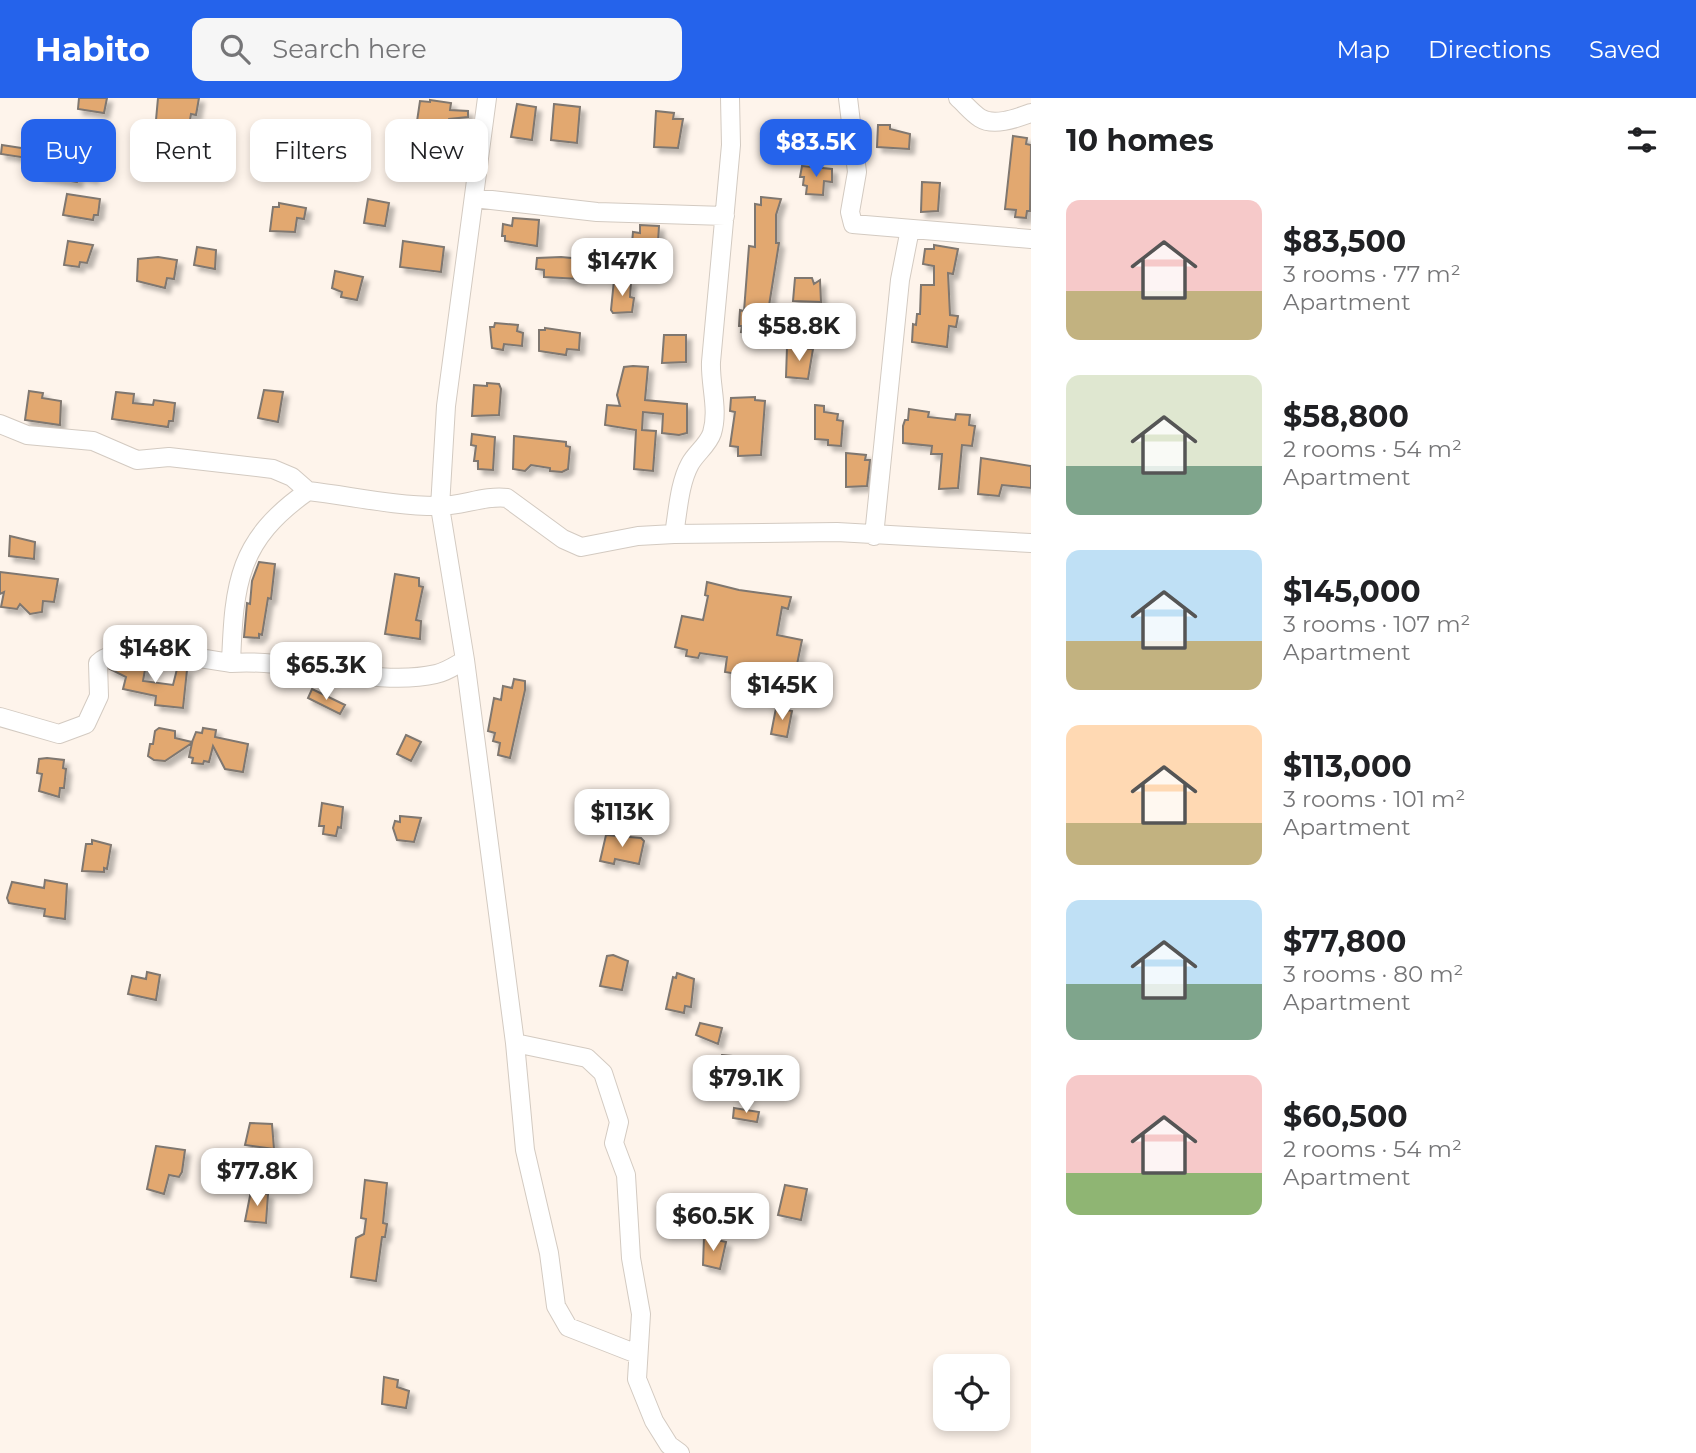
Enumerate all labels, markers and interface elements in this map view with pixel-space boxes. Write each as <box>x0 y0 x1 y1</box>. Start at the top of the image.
search box <box>192 18 682 81</box>
text: Habito <box>35 29 150 69</box>
icon: search <box>216 30 254 68</box>
text: Search here <box>272 33 427 65</box>
text: Map <box>1337 35 1390 64</box>
text: Directions <box>1428 35 1551 64</box>
text: Saved <box>1589 35 1661 64</box>
chip: Buy <box>21 119 116 182</box>
chip: Rent <box>130 119 236 182</box>
chip: Filters <box>250 119 371 182</box>
chip: New <box>385 119 488 182</box>
pin: $83.5K <box>759 120 873 179</box>
icon: filters <box>1623 121 1661 159</box>
text: 10 homes <box>1066 122 1214 159</box>
text: $83.5K <box>776 128 856 156</box>
text: $83,500 <box>1283 223 1406 260</box>
icon: home <box>1122 228 1206 312</box>
pin: $147K <box>573 238 671 298</box>
text: $147K <box>587 247 657 275</box>
text: 3 rooms · 77 m² <box>1283 260 1461 288</box>
text: Apartment <box>1283 288 1411 316</box>
pin: $58.8K <box>742 303 856 363</box>
text: $58.8K <box>758 312 840 340</box>
text: $58,800 <box>1283 398 1409 435</box>
icon: home <box>1122 403 1206 487</box>
text: 2 rooms · 54 m² <box>1283 435 1462 463</box>
text: Apartment <box>1283 463 1411 491</box>
text: $145,000 <box>1283 573 1421 610</box>
icon: home <box>1122 578 1206 662</box>
text: 3 rooms · 107 m² <box>1283 610 1470 638</box>
pin: $148K <box>106 626 204 685</box>
text: $148K <box>119 634 191 662</box>
text: Apartment <box>1283 638 1411 666</box>
pin: $65.3K <box>269 642 383 702</box>
text: $65.3K <box>286 651 366 679</box>
pin: $145K <box>733 662 831 722</box>
text: $145K <box>747 671 817 699</box>
text: $113,000 <box>1283 748 1412 785</box>
icon: home <box>1122 753 1206 837</box>
text: 3 rooms · 101 m² <box>1283 785 1465 813</box>
pin: $113K <box>573 790 671 849</box>
text: $113K <box>590 798 654 826</box>
text: Apartment <box>1283 813 1411 841</box>
text: $77,800 <box>1283 923 1406 960</box>
icon: home <box>1122 928 1206 1012</box>
text: 3 rooms · 80 m² <box>1283 960 1463 988</box>
text: Apartment <box>1283 988 1411 1016</box>
pin: $79.1K <box>689 1056 803 1115</box>
text: $79.1K <box>709 1064 783 1092</box>
text: $60,500 <box>1283 1098 1408 1135</box>
icon: home <box>1122 1103 1206 1187</box>
text: 2 rooms · 54 m² <box>1283 1135 1462 1163</box>
pin: $77.8K <box>200 1148 314 1208</box>
text: $77.8K <box>217 1157 297 1185</box>
text: Apartment <box>1283 1163 1411 1191</box>
pin: $60.5K <box>656 1194 770 1253</box>
text: $60.5K <box>672 1202 754 1230</box>
map controls <box>933 1354 1010 1431</box>
button: locate <box>933 1354 1010 1431</box>

